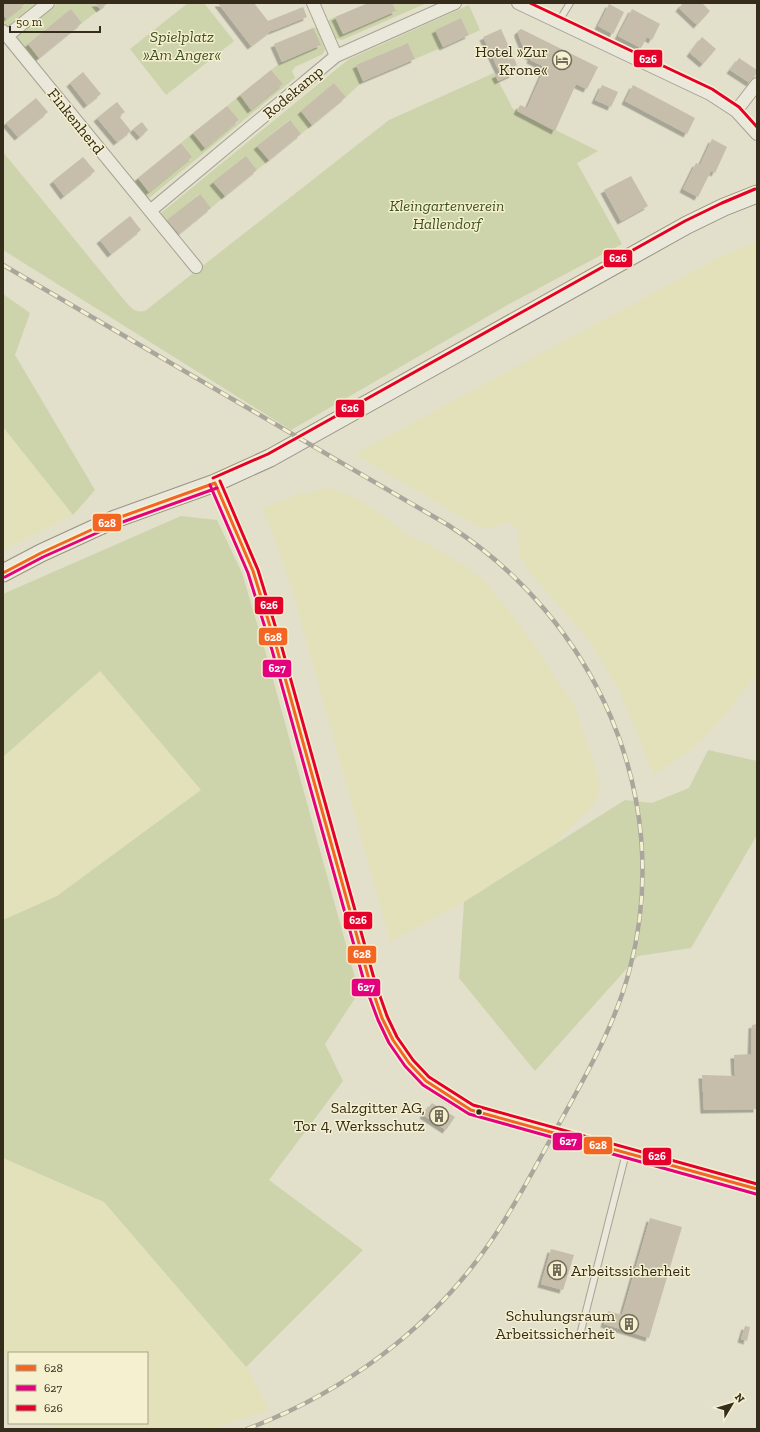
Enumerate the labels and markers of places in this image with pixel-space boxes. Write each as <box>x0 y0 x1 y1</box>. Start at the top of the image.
place label: Hotel »Zur Krone« <box>475 42 548 79</box>
hotel icon: Hotel »Zur Krone« <box>551 49 573 71</box>
place label: Salzgitter AG, Tor 4, Werksschutz <box>293 1098 425 1135</box>
building icon: Salzgitter AG, Tor 4, Werksschutz <box>428 1105 450 1127</box>
unlabelled marker <box>474 1107 484 1117</box>
building icon: Arbeitssicherheit <box>546 1259 568 1281</box>
place label: Arbeitssicherheit <box>571 1261 691 1280</box>
place label: Schulungsraum Arbeitssicherheit <box>496 1306 615 1343</box>
building icon: Schulungsraum Arbeitssicherheit <box>618 1313 640 1335</box>

